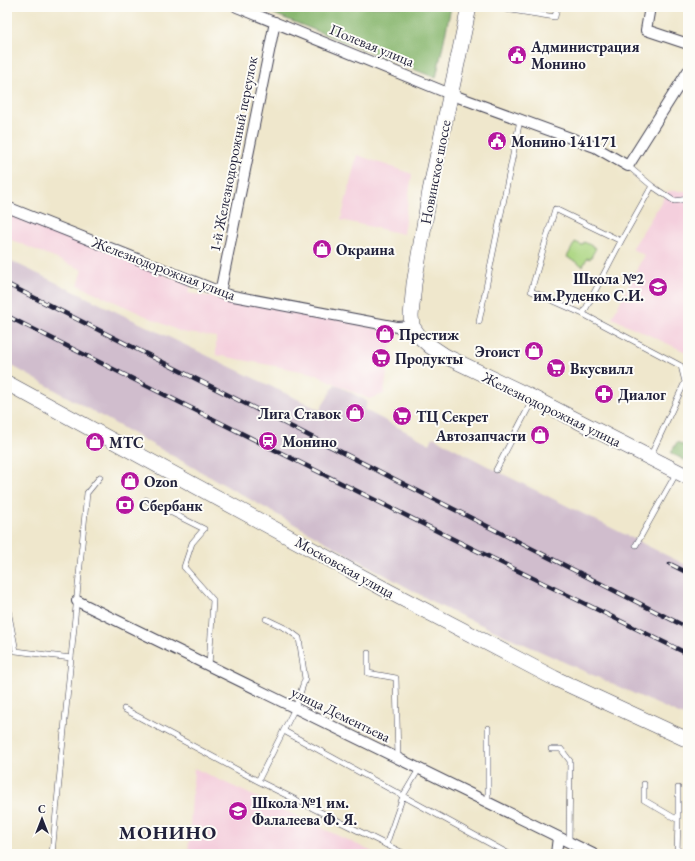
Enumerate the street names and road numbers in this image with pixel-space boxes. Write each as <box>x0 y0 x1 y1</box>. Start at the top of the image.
street label: Полевая улица <box>327 19 417 71</box>
street label: 1-й Железнодорожный переулок <box>205 55 261 253</box>
street label: Новинское шоссе <box>416 118 454 226</box>
street label: Железнодорожная улица <box>89 232 238 304</box>
street label: Железнодорожная улица <box>479 367 625 451</box>
street label: Московская улица <box>292 532 398 602</box>
street label: улица Дементьева <box>288 682 394 746</box>

